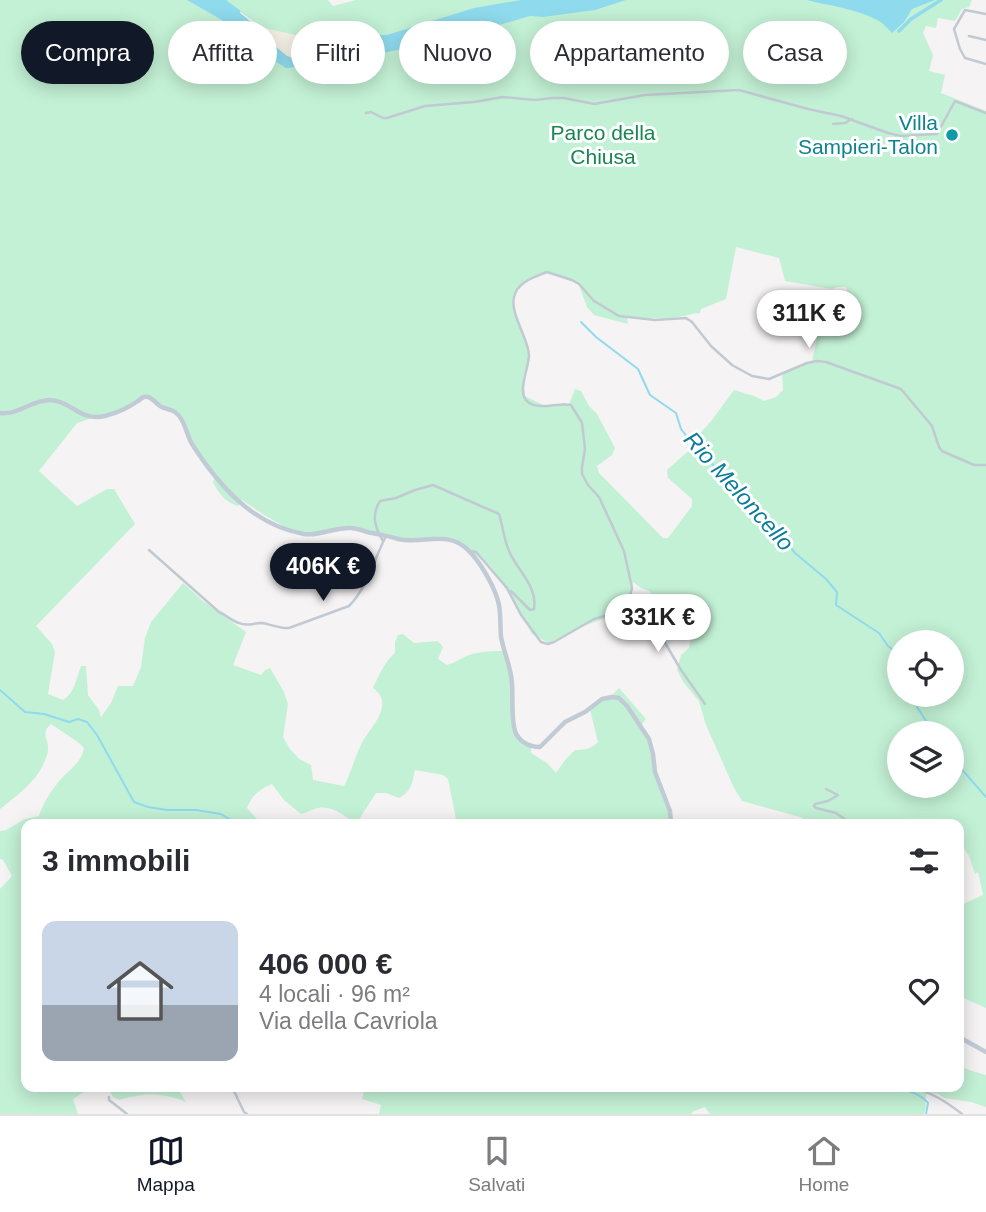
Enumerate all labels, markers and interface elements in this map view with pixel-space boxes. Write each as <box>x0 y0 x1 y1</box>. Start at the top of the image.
chip: Compra <box>21 21 154 84</box>
chip: Affitta <box>168 21 277 84</box>
chip: Filtri <box>291 21 385 84</box>
chip: Nuovo <box>399 21 516 84</box>
chip: Appartamento <box>530 21 729 84</box>
chip: Casa <box>743 21 847 84</box>
place label: Villa Sampieri-Talon <box>798 111 938 158</box>
park label: Parco della Chiusa <box>550 121 656 168</box>
marker: Villa Sampieri-Talon <box>944 127 960 143</box>
pin: 311K € <box>752 290 866 350</box>
text: 311K € <box>773 300 845 326</box>
water label: Rio Meloncello <box>679 426 799 556</box>
pin: 406K € <box>266 544 380 603</box>
text: 406K € <box>286 553 360 579</box>
pin: 331K € <box>601 594 715 654</box>
text: 331K € <box>621 604 695 630</box>
map controls <box>887 630 964 798</box>
button: locate <box>887 630 964 707</box>
button: layers <box>887 721 964 798</box>
icon: filters <box>905 842 943 880</box>
text: 3 immobili <box>42 844 190 877</box>
text: 406 000 € <box>259 947 392 980</box>
icon: home <box>98 949 182 1033</box>
icon: heart <box>905 972 943 1010</box>
text: 4 locali · 96 m² <box>259 981 410 1007</box>
text: Via della Cavriola <box>259 1008 438 1034</box>
tab: Mappa <box>137 1132 195 1196</box>
tab: Salvati <box>468 1132 525 1196</box>
tab: Home <box>799 1132 849 1196</box>

